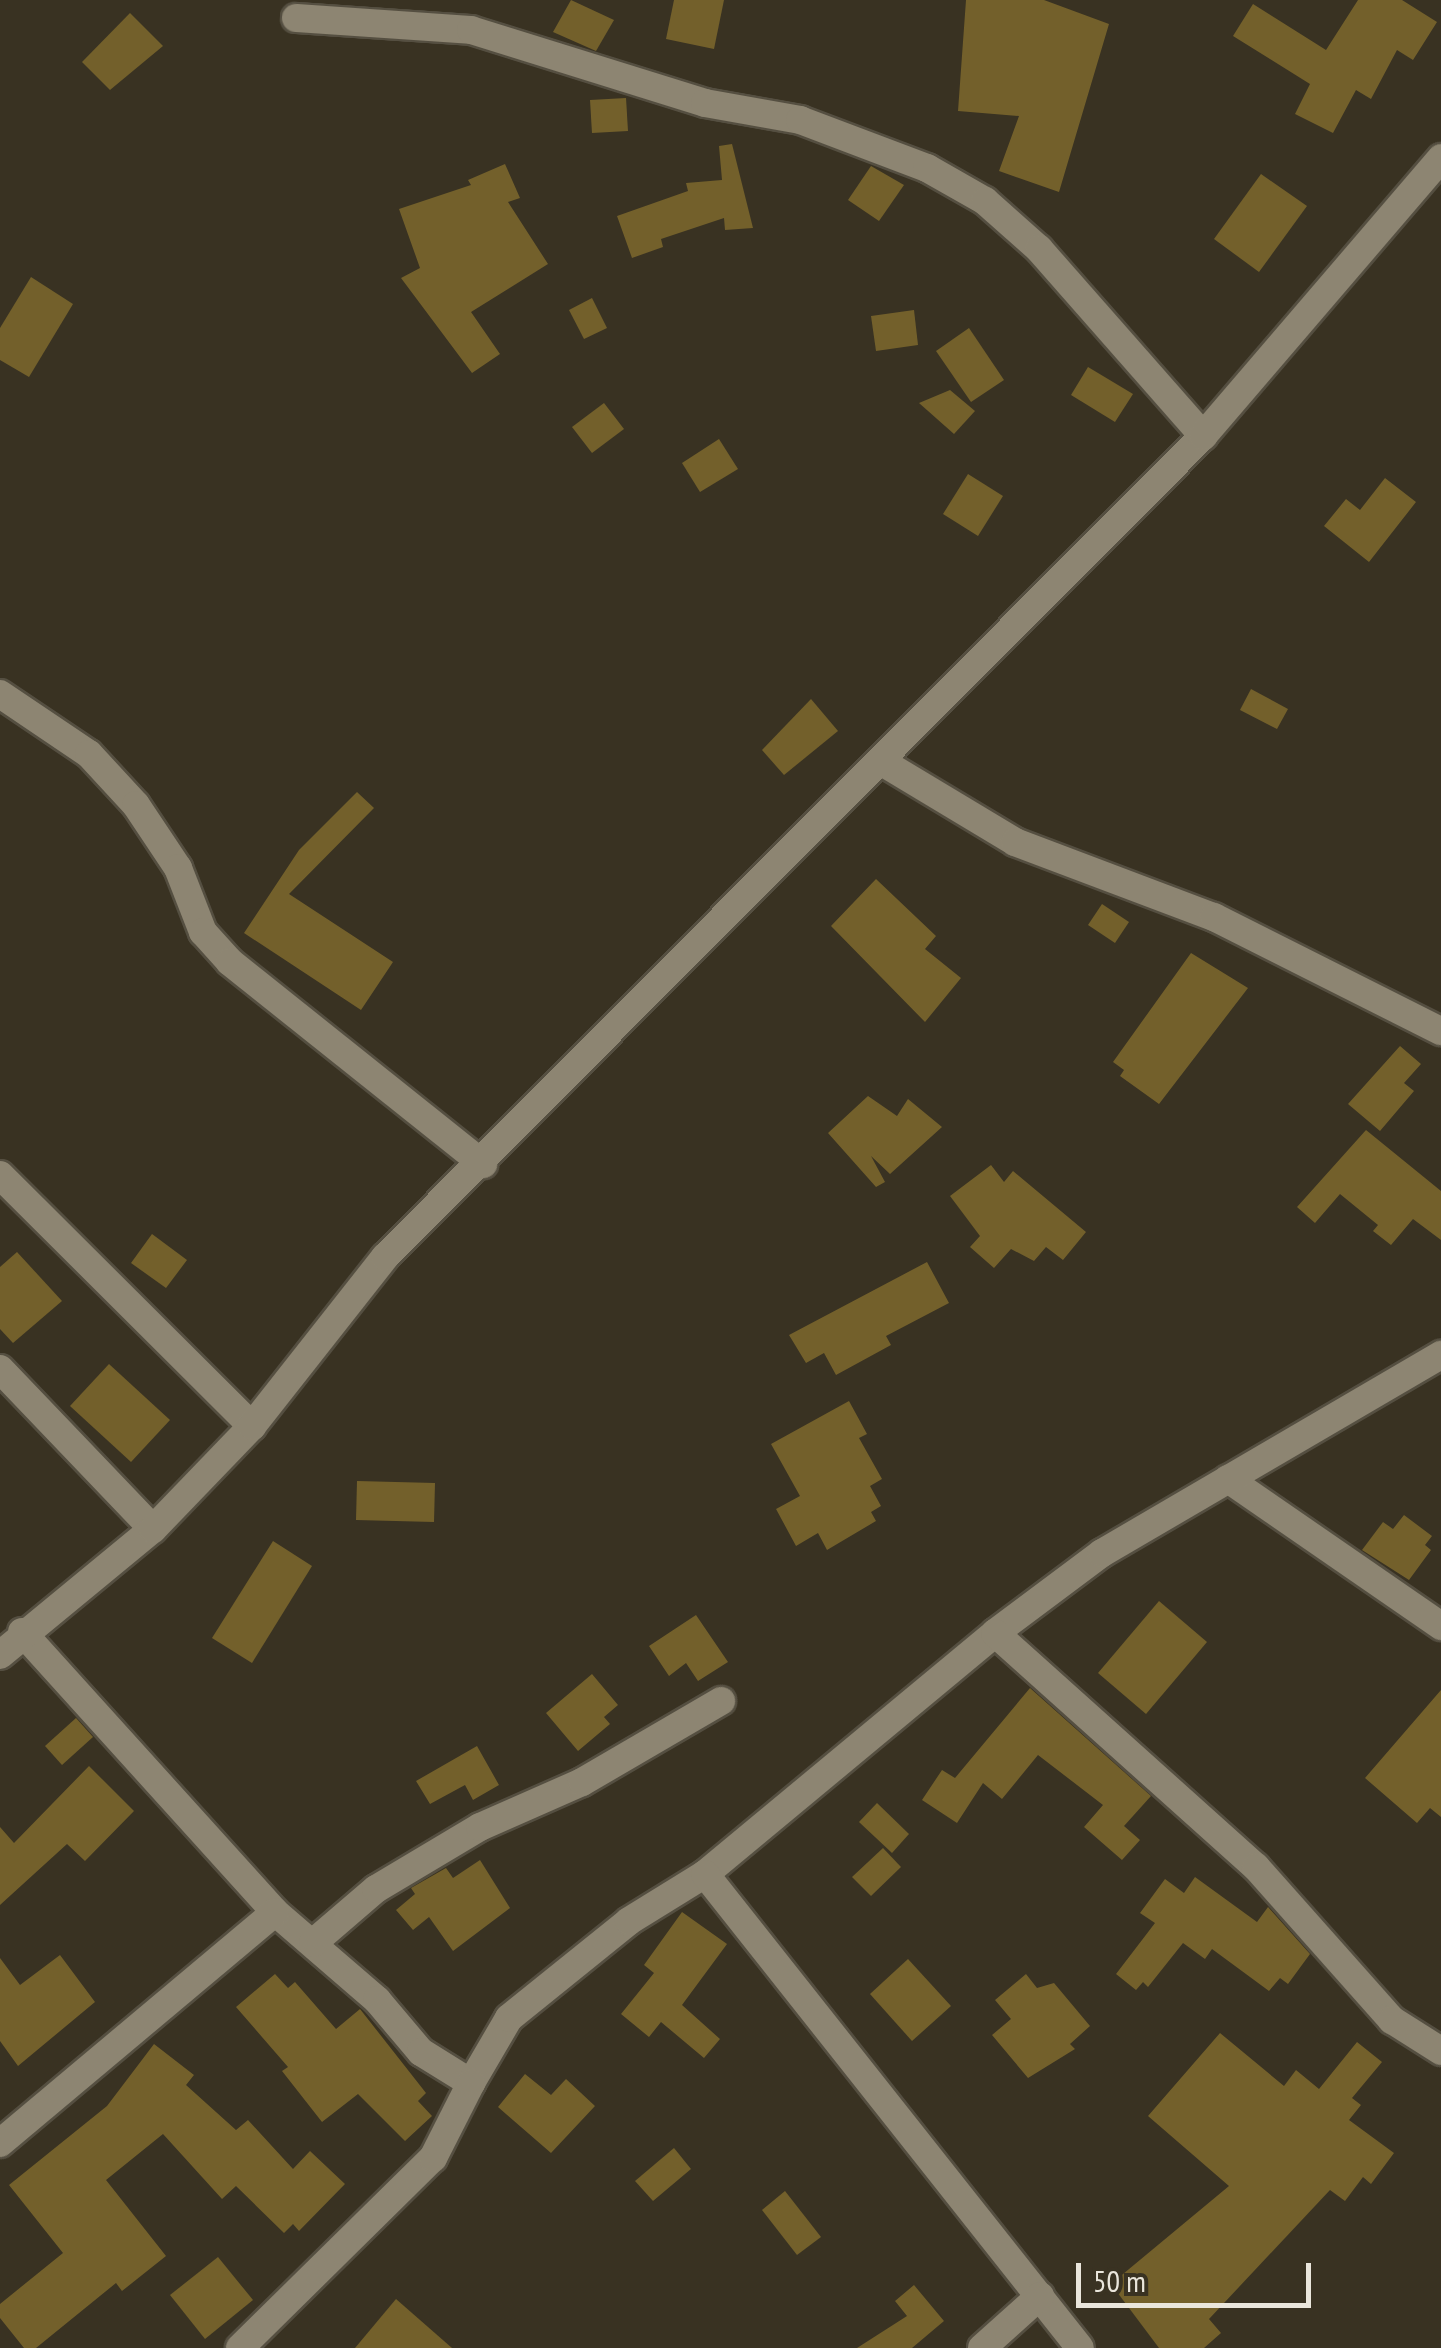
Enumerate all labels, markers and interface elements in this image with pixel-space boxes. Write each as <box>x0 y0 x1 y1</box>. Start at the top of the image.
scale bar <box>1081 2243 1316 2305</box>
text: 50 m <box>1093 2261 1146 2300</box>

